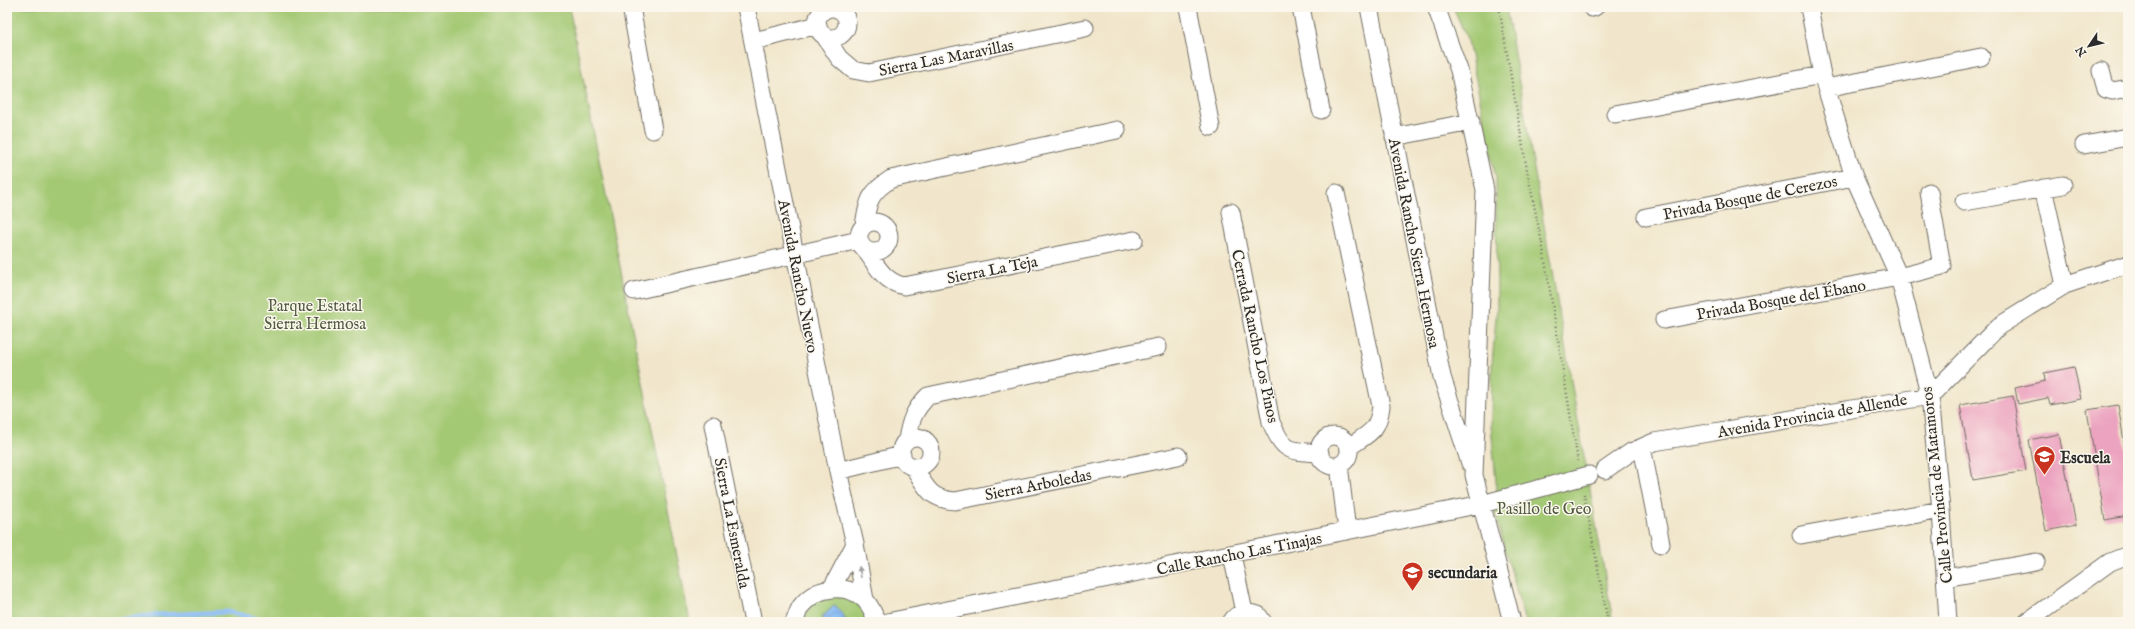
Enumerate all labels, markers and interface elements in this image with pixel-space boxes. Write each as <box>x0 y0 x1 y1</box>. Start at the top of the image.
north arrow <box>2069 26 2109 66</box>
street label: Sierra Las Maravillas <box>877 36 1016 82</box>
text: N <box>2073 43 2091 60</box>
street label: Avenida Rancho Sierra Hermosa <box>1383 136 1443 350</box>
street label: Privada Bosque de Cerezos <box>1662 172 1840 226</box>
street label: Avenida Rancho Nuevo <box>772 197 822 355</box>
street label: Cerrada Rancho Los Pinos <box>1226 248 1282 425</box>
street label: Sierra La Teja <box>945 252 1040 290</box>
street label: Privada Bosque del Ébano <box>1695 274 1868 326</box>
park label: Parque Estatal Sierra Hermosa <box>264 297 366 335</box>
street label: Calle Provincia de Matamoros <box>1918 385 1958 584</box>
street label: Avenida Provincia de Allende <box>1715 390 1909 444</box>
school or university icon: Escuela <box>2031 444 2057 477</box>
place label: Escuela <box>2060 449 2112 469</box>
street label: Sierra La Esmeralda <box>709 456 754 590</box>
street label: Sierra Arboledas <box>983 466 1094 506</box>
park label: Pasillo de Geo <box>1497 500 1592 520</box>
street label: Calle Rancho Las Tinajas <box>1155 529 1324 581</box>
school or university icon: secundaria <box>1399 559 1425 592</box>
place label: secundaria <box>1428 564 1498 584</box>
one-way arrow <box>857 566 863 578</box>

